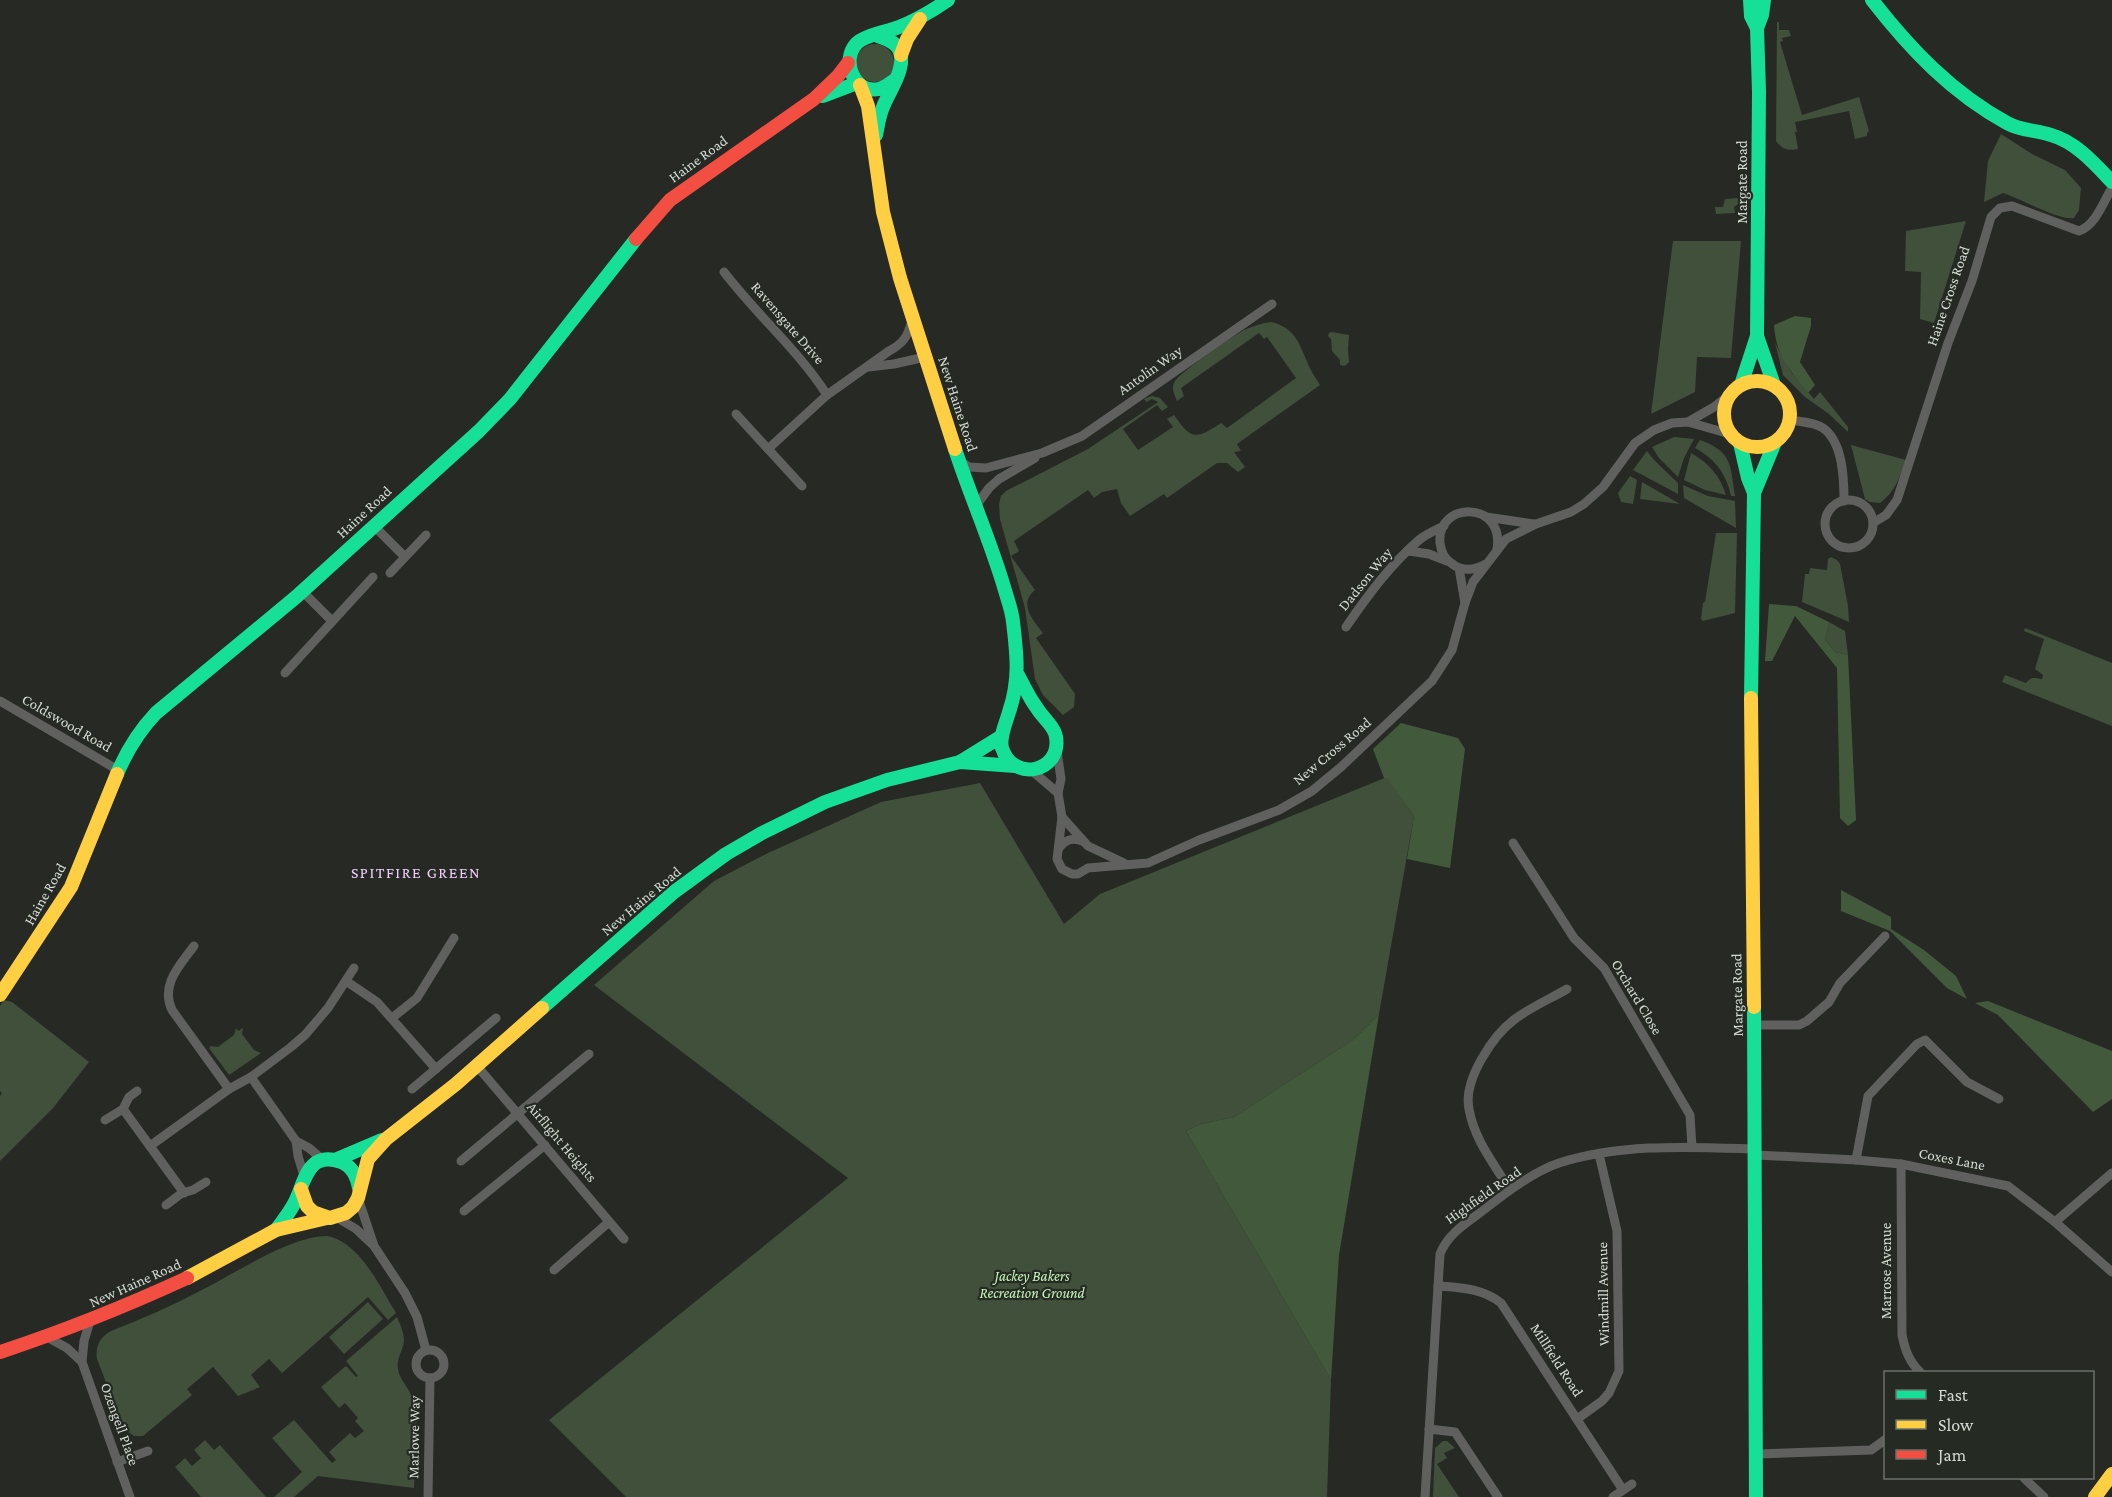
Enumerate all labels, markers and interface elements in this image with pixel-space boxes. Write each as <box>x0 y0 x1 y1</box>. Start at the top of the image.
street label: Haine Road <box>666 132 731 186</box>
street label: Margate Road <box>1734 140 1751 224</box>
street label: Haine Cross Road <box>1923 244 1973 348</box>
street label: Ravensgate Drive <box>747 279 828 368</box>
street label: Antolin Way <box>1115 342 1186 399</box>
street label: New Haine Road <box>935 355 981 454</box>
street label: Haine Road <box>333 483 395 541</box>
street label: Dadson Way <box>1335 544 1396 614</box>
street label: Coldswood Road <box>19 691 115 755</box>
street label: New Cross Road <box>1290 714 1374 788</box>
street label: Haine Road <box>21 860 69 928</box>
street label: New Haine Road <box>598 863 684 939</box>
district label: SPITFIRE GREEN <box>351 864 481 881</box>
street label: Margate Road <box>1728 953 1747 1037</box>
street label: Orchard Close <box>1608 957 1666 1038</box>
street label: Airflight Heights <box>523 1099 600 1186</box>
street label: Coxes Lane <box>1917 1145 1987 1173</box>
street label: Highfield Road <box>1442 1163 1525 1228</box>
street label: Marrose Avenue <box>1878 1222 1894 1319</box>
street label: Windmill Avenue <box>1594 1241 1612 1346</box>
street label: New Haine Road <box>87 1256 183 1310</box>
park label: Jackey Bakers Recreation Ground <box>979 1268 1085 1301</box>
street label: Millfield Road <box>1527 1320 1587 1400</box>
legend <box>1884 1371 2094 1479</box>
street label: Ozengell Place <box>97 1381 142 1468</box>
text: Fast <box>1938 1385 1969 1405</box>
street label: Marlowe Way <box>405 1395 424 1479</box>
text: Slow <box>1938 1415 1974 1435</box>
text: Jam <box>1936 1445 1967 1465</box>

